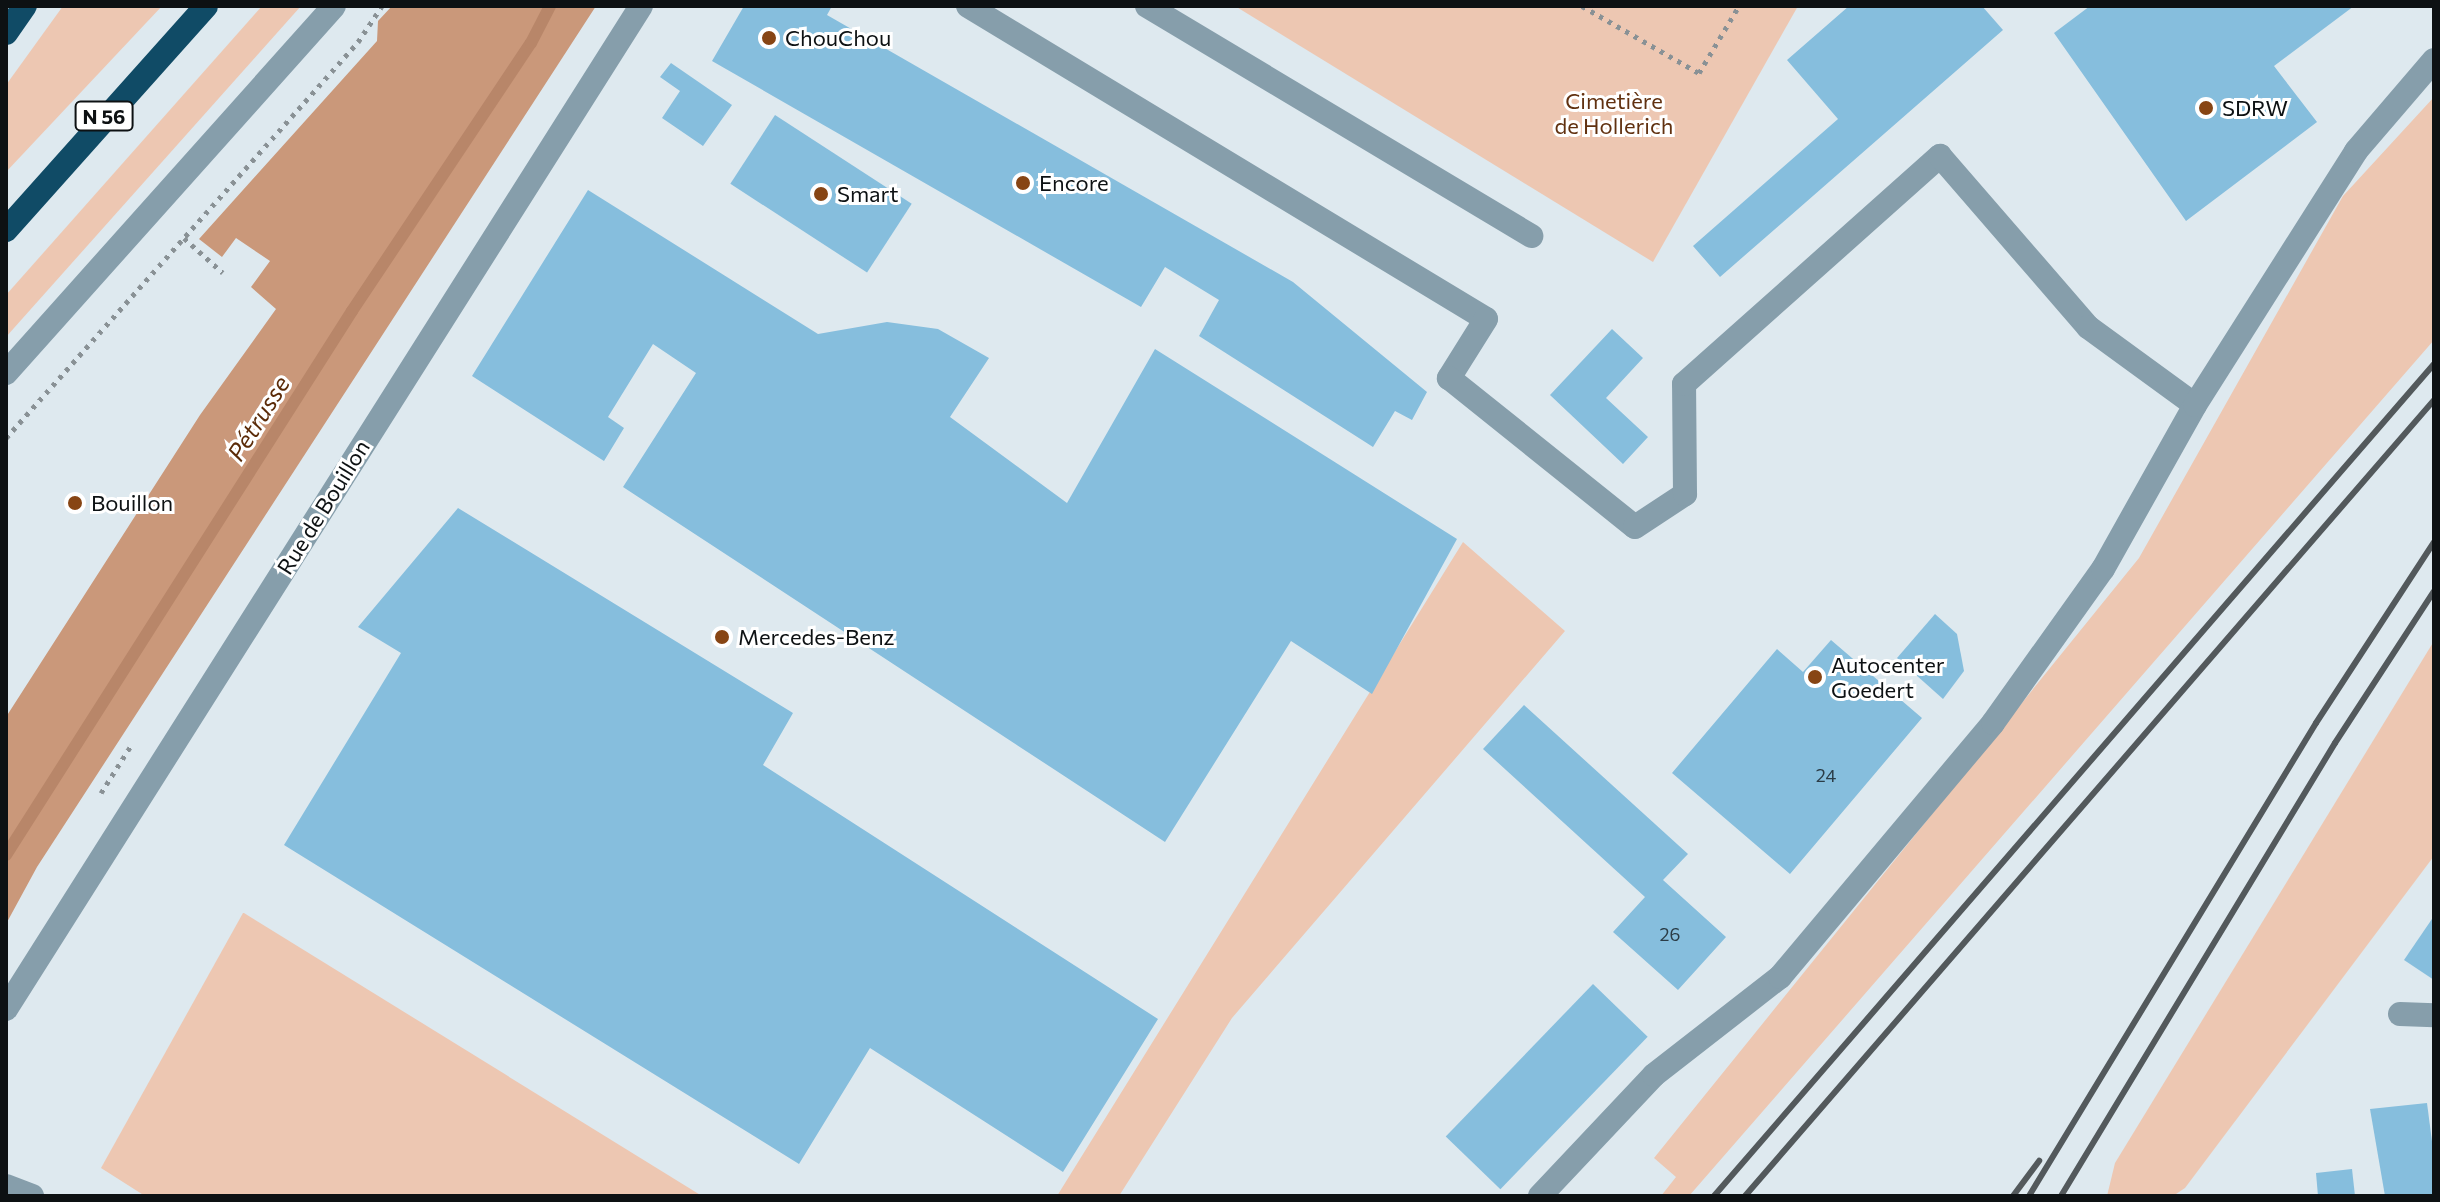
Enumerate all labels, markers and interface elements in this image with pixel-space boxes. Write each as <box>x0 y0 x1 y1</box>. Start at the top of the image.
place label: ChouChou <box>785 25 891 51</box>
marker: ChouChou <box>760 29 778 47</box>
park label: Cimetière de Hollerich <box>1555 87 1673 138</box>
place label: SDRW <box>2222 95 2288 121</box>
marker: SDRW <box>2197 99 2215 117</box>
road number: N 56 <box>74 100 134 132</box>
place label: Encore <box>1039 170 1109 196</box>
marker: Encore <box>1014 174 1032 192</box>
place label: Smart <box>837 181 898 207</box>
marker: Smart <box>812 185 830 203</box>
water label: Pétrusse <box>221 370 295 466</box>
street label: Rue de Bouillon <box>271 435 375 579</box>
place label: Bouillon <box>91 490 173 516</box>
marker: Bouillon <box>66 494 84 512</box>
place label: Mercedes-Benz <box>738 624 894 650</box>
marker: Mercedes-Benz <box>713 628 731 646</box>
place label: Autocenter Goedert <box>1831 651 1945 702</box>
marker: Autocenter Goedert <box>1806 668 1824 686</box>
house number: 24 <box>1816 764 1836 786</box>
house number: 26 <box>1660 923 1680 945</box>

